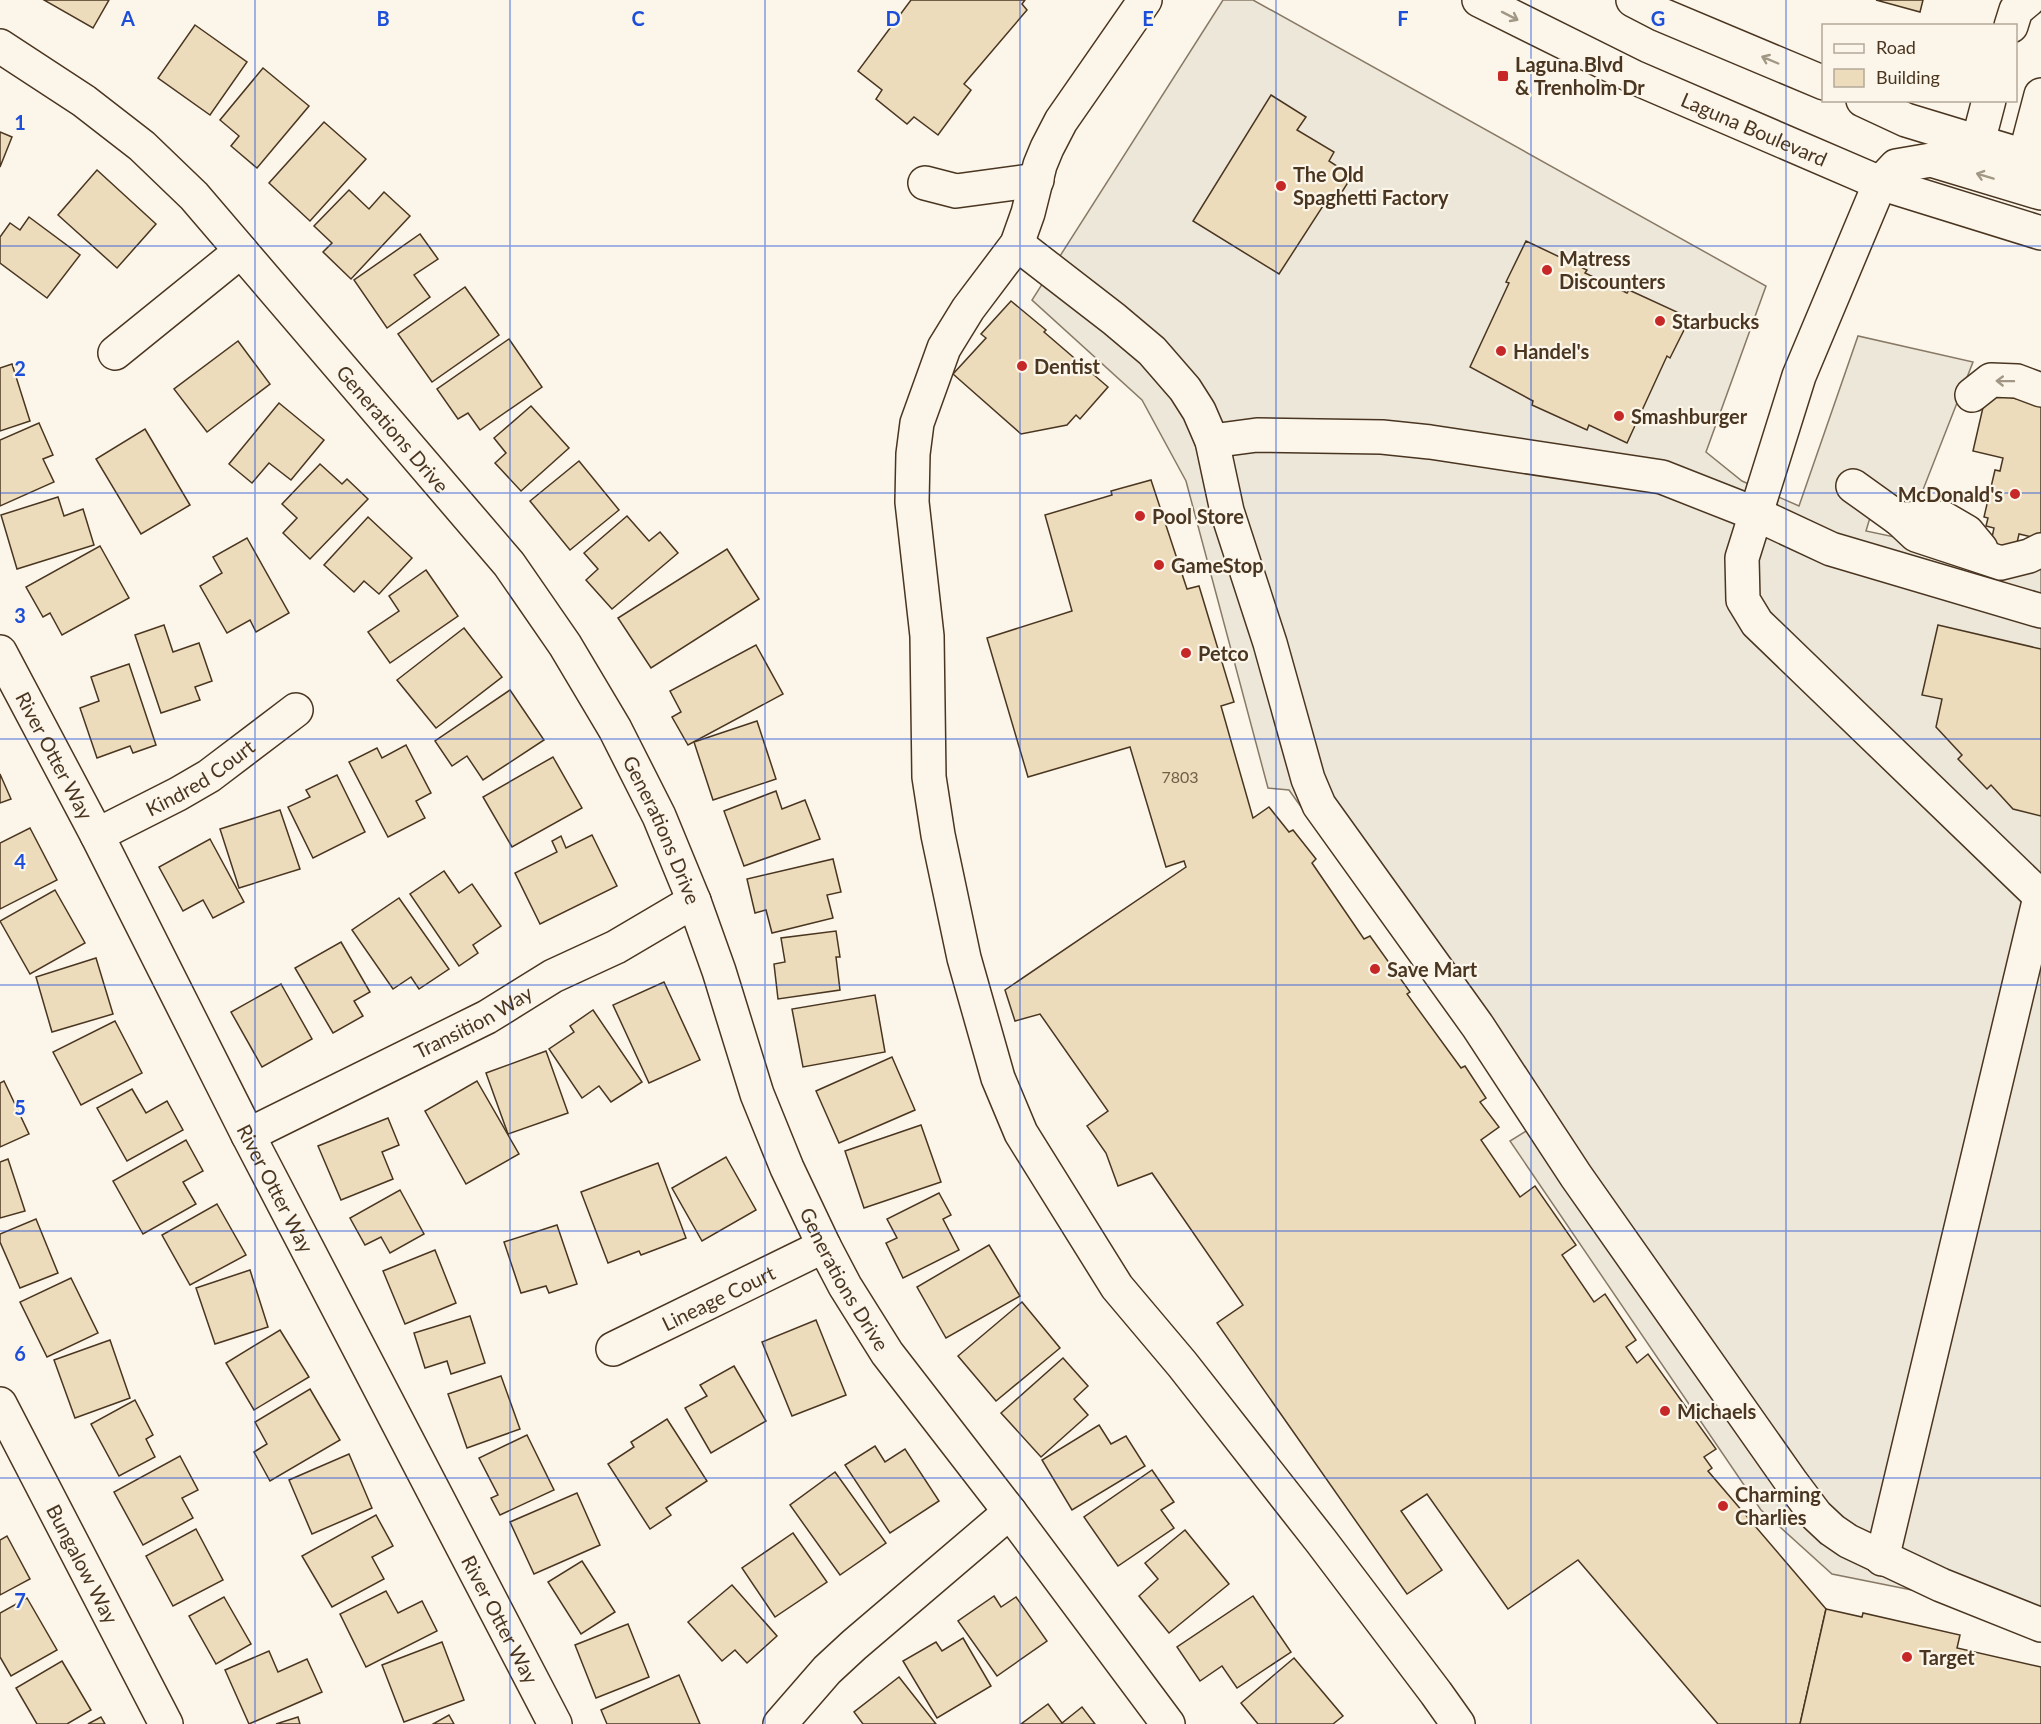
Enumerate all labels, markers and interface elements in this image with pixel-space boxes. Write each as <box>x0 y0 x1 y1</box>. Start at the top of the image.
text: A <box>120 6 135 30</box>
text: B <box>376 6 390 30</box>
text: C <box>631 6 645 30</box>
text: D <box>885 6 901 30</box>
text: E <box>1142 6 1154 30</box>
text: F <box>1397 6 1409 30</box>
text: G <box>1651 6 1665 30</box>
one-way arrow <box>1500 11 1518 23</box>
legend <box>1822 24 2017 102</box>
text: Road <box>1876 36 1916 58</box>
place label: Laguna Blvd & Trenholm Dr <box>1515 52 1645 99</box>
one-way arrow <box>1761 54 1779 65</box>
text: Building <box>1876 66 1940 88</box>
marker: Laguna Blvd & Trenholm Dr <box>1496 69 1510 83</box>
street label: Laguna Boulevard <box>1678 87 1831 171</box>
text: 1 <box>14 110 26 134</box>
place label: The Old Spaghetti Factory <box>1293 162 1449 209</box>
one-way arrow <box>1976 170 1995 181</box>
marker: The Old Spaghetti Factory <box>1274 179 1288 193</box>
place label: Matress Discounters <box>1559 246 1666 293</box>
marker: Matress Discounters <box>1540 263 1554 277</box>
place label: Starbucks <box>1672 309 1760 333</box>
marker: Starbucks <box>1653 314 1667 328</box>
place label: Handel's <box>1513 339 1590 363</box>
marker: Handel's <box>1494 344 1508 358</box>
place label: Dentist <box>1034 354 1101 378</box>
text: 2 <box>14 356 26 380</box>
marker: Dentist <box>1015 359 1029 373</box>
street label: Generations Drive <box>332 360 454 497</box>
one-way arrow <box>1995 375 2015 386</box>
place label: Smashburger <box>1631 404 1748 428</box>
marker: Smashburger <box>1612 409 1626 423</box>
place label: McDonald's <box>1898 482 2003 506</box>
marker: McDonald's <box>2008 487 2022 501</box>
place label: Pool Store <box>1152 504 1244 528</box>
marker: Pool Store <box>1133 509 1147 523</box>
place label: GameStop <box>1171 553 1264 577</box>
marker: GameStop <box>1152 558 1166 572</box>
text: 3 <box>14 603 26 627</box>
place label: Petco <box>1198 641 1249 665</box>
marker: Petco <box>1179 646 1193 660</box>
street label: River Otter Way <box>11 687 99 824</box>
street label: Kindred Court <box>141 734 259 820</box>
street label: Generations Drive <box>618 752 706 907</box>
house number: 7803 <box>1161 767 1199 786</box>
text: 4 <box>14 849 26 873</box>
place label: Save Mart <box>1387 957 1478 981</box>
marker: Save Mart <box>1368 962 1382 976</box>
street label: Transition Way <box>410 980 537 1063</box>
text: 5 <box>14 1095 26 1119</box>
street label: River Otter Way <box>232 1120 319 1257</box>
street label: Generations Drive <box>795 1204 894 1355</box>
street label: Lineage Court <box>658 1260 779 1335</box>
text: 6 <box>14 1341 26 1365</box>
place label: Michaels <box>1677 1399 1757 1423</box>
marker: Michaels <box>1658 1404 1672 1418</box>
place label: Charming Charlies <box>1735 1482 1821 1529</box>
marker: Charming Charlies <box>1716 1499 1730 1513</box>
street label: Bungalow Way <box>42 1500 124 1628</box>
street label: River Otter Way <box>457 1551 544 1688</box>
text: 7 <box>14 1588 26 1612</box>
place label: Target <box>1919 1645 1975 1669</box>
marker: Target <box>1900 1650 1914 1664</box>

